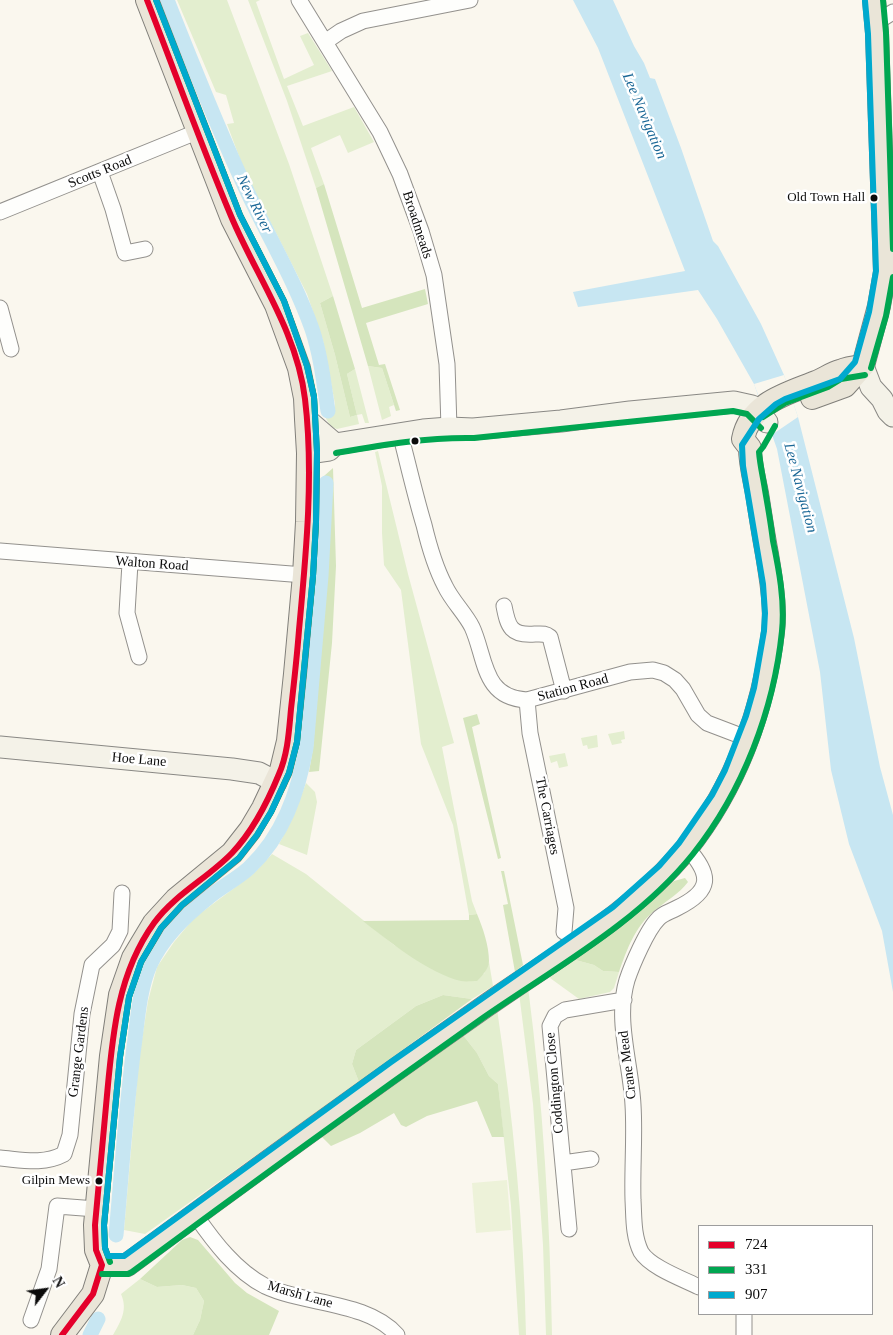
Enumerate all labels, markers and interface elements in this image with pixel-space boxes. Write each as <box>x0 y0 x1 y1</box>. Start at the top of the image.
water label: Lee Navigation <box>618 70 670 162</box>
street label: Scotts Road <box>66 152 134 192</box>
water label: New River <box>232 172 276 236</box>
street label: Broadmeads <box>398 189 436 261</box>
place label: Old Town Hall <box>787 190 865 206</box>
marker: Old Town Hall <box>869 193 879 203</box>
unlabelled marker <box>410 436 420 446</box>
water label: Lee Navigation <box>779 441 821 535</box>
street label: Walton Road <box>115 553 189 575</box>
street label: Station Road <box>536 670 610 706</box>
street label: Hoe Lane <box>111 749 167 771</box>
street label: The Carriages <box>531 776 563 856</box>
street label: Grange Gardens <box>65 1006 93 1098</box>
street label: Crane Mead <box>615 1030 641 1100</box>
street label: Coddington Close <box>542 1032 568 1134</box>
place label: Gilpin Mews <box>22 1173 90 1189</box>
marker: Gilpin Mews <box>94 1176 104 1186</box>
legend <box>698 1225 873 1315</box>
text: 724 <box>745 1236 768 1252</box>
text: 331 <box>745 1261 768 1277</box>
north arrow <box>20 1265 70 1315</box>
text: N <box>49 1274 67 1290</box>
street label: Marsh Lane <box>265 1278 335 1312</box>
text: 907 <box>745 1286 768 1302</box>

